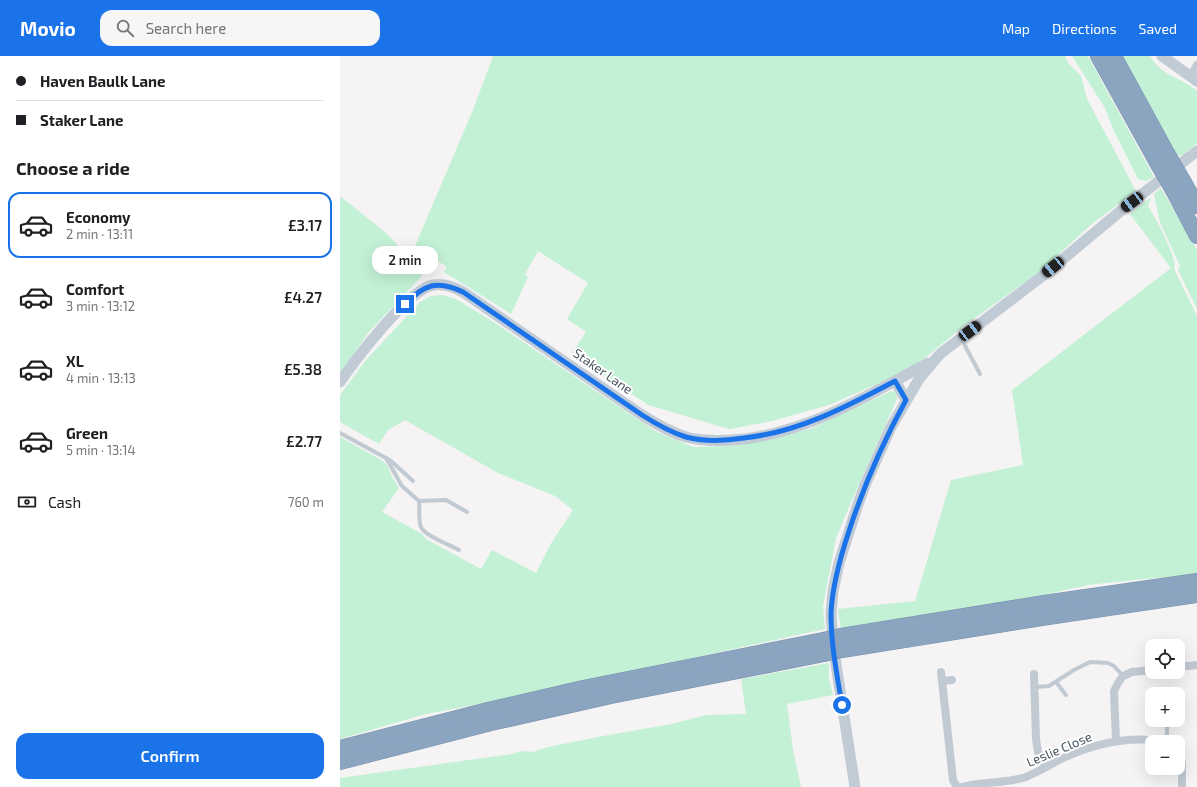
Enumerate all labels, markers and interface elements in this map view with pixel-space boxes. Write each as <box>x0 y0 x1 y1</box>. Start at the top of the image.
search box <box>100 10 380 46</box>
text: Movio <box>20 17 76 40</box>
icon: search <box>114 17 136 39</box>
text: Search here <box>146 19 226 37</box>
text: Map <box>1002 20 1030 37</box>
text: Directions <box>1052 20 1117 37</box>
text: Saved <box>1139 20 1177 37</box>
text: Haven Baulk Lane <box>40 72 166 90</box>
text: Staker Lane <box>40 111 123 129</box>
text: Choose a ride <box>16 157 130 179</box>
car <box>1119 190 1145 214</box>
icon: car <box>18 207 54 243</box>
text: Economy <box>66 208 131 226</box>
text: £3.17 <box>288 216 322 234</box>
text: 2 min · 13:11 <box>66 226 133 242</box>
callout: 2 min <box>372 246 438 274</box>
text: 2 min <box>389 252 421 268</box>
car <box>1040 255 1066 279</box>
icon: car <box>18 279 54 315</box>
text: Comfort <box>66 280 124 298</box>
text: £4.27 <box>284 288 322 306</box>
route end <box>396 295 414 313</box>
text: 3 min · 13:12 <box>66 298 135 314</box>
car <box>957 319 983 343</box>
street label: Staker Lane <box>570 345 636 397</box>
icon: car <box>18 351 54 387</box>
text: XL <box>66 352 84 370</box>
text: £5.38 <box>284 360 322 378</box>
text: 4 min · 13:13 <box>66 370 136 386</box>
icon: car <box>18 423 54 459</box>
text: Green <box>66 424 108 442</box>
text: £2.77 <box>286 432 322 450</box>
text: 5 min · 13:14 <box>66 442 136 458</box>
icon: cash <box>16 491 38 513</box>
text: Cash <box>48 493 81 511</box>
text: 760 m <box>288 494 324 510</box>
map controls <box>1145 639 1185 775</box>
button: locate <box>1145 639 1185 679</box>
button: + <box>1145 687 1185 727</box>
route start <box>833 696 851 714</box>
street label: Leslie Close <box>1024 728 1094 770</box>
button: Confirm <box>16 733 324 779</box>
button: − <box>1145 735 1185 775</box>

